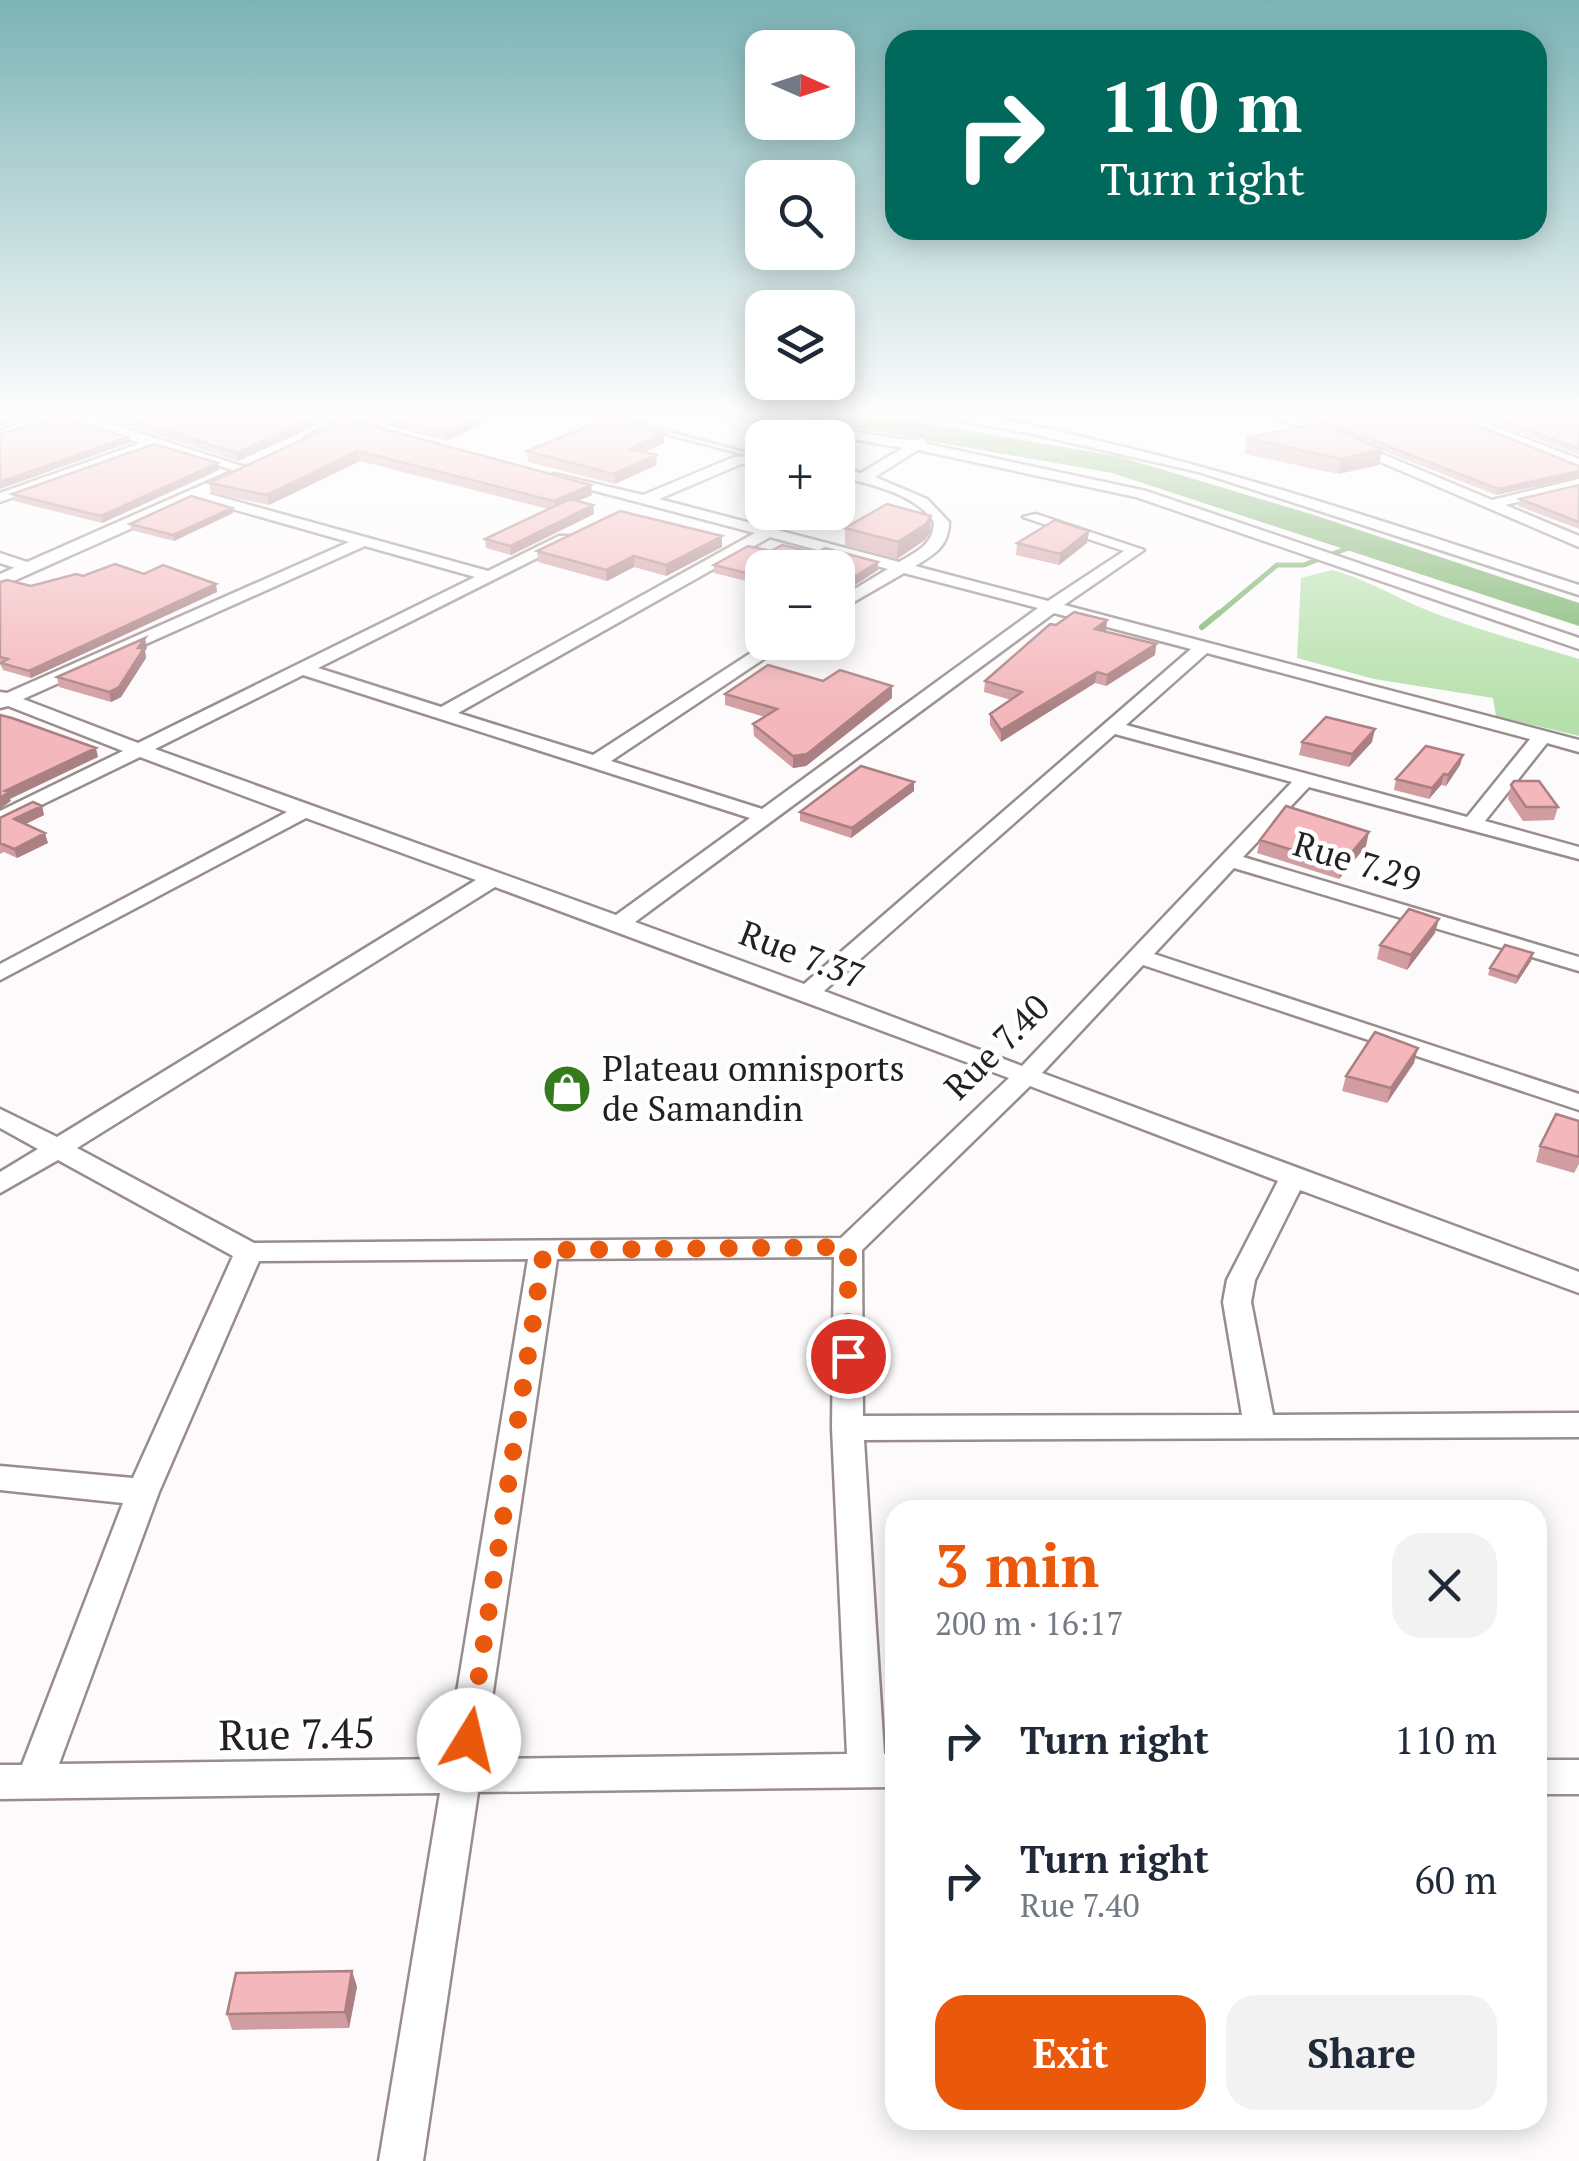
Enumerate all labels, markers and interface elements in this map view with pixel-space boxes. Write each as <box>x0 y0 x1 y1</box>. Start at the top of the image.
north arrow <box>745 30 855 140</box>
map controls <box>745 30 855 660</box>
text: 110 m <box>1100 59 1302 152</box>
icon: right <box>935 70 1065 200</box>
text: Turn right <box>1100 148 1305 208</box>
button: search <box>745 160 855 270</box>
button: layers <box>745 290 855 400</box>
button: + <box>745 420 855 530</box>
button: − <box>745 550 855 660</box>
street label: Rue 7.29 <box>1288 820 1427 902</box>
street label: Rue 7.37 <box>733 909 872 999</box>
street label: Rue 7.40 <box>934 984 1059 1109</box>
place label: Plateau omnisports de Samandin <box>602 1045 905 1131</box>
shop icon: Plateau omnisports de Samandin <box>541 1063 593 1115</box>
pin <box>806 1314 891 1399</box>
icon: arrive <box>821 1329 876 1384</box>
text: 3 min <box>935 1525 1099 1604</box>
button: close <box>1392 1533 1497 1638</box>
text: 200 m · 16:17 <box>935 1602 1123 1644</box>
position arrow <box>417 1688 521 1792</box>
street label: Rue 7.45 <box>218 1704 376 1762</box>
icon: right <box>935 1713 990 1768</box>
text: Turn right <box>1020 1715 1209 1765</box>
text: 110 m <box>1394 1715 1497 1765</box>
text: Turn right <box>1020 1834 1209 1884</box>
icon: right <box>935 1853 990 1908</box>
text: 60 m <box>1414 1855 1497 1905</box>
text: Rue 7.40 <box>1020 1884 1140 1926</box>
button: Exit <box>935 1995 1206 2110</box>
button: Share <box>1226 1995 1497 2110</box>

